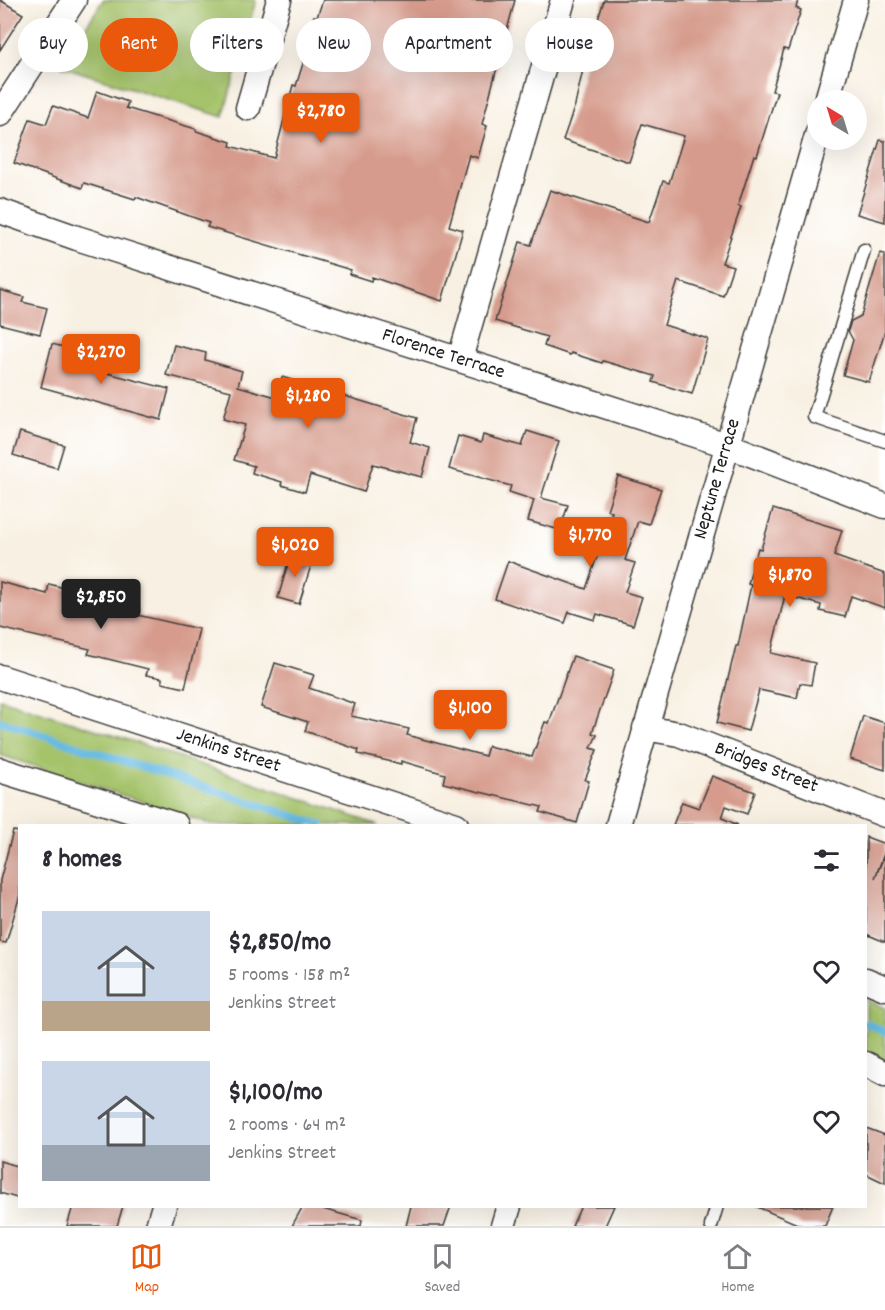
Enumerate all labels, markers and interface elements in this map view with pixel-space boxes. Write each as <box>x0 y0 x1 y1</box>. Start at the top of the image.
chip: Buy <box>18 18 88 72</box>
chip: Rent <box>100 18 178 72</box>
chip: Filters <box>190 18 284 72</box>
chip: New <box>296 18 371 72</box>
chip: Apartment <box>383 18 513 72</box>
chip: House <box>525 18 614 72</box>
north arrow <box>807 90 867 150</box>
map controls <box>807 90 867 150</box>
pin: $2,780 <box>272 93 370 144</box>
text: $2,780 <box>296 98 346 126</box>
street label: Florence Terrace <box>378 322 508 387</box>
pin: $2,270 <box>52 334 150 385</box>
text: $2,270 <box>76 339 126 367</box>
pin: $1,280 <box>259 378 357 429</box>
text: $1,280 <box>285 383 331 411</box>
street label: Neptune Terrace <box>687 415 749 543</box>
pin: $1,770 <box>541 517 639 568</box>
text: $1,770 <box>568 522 612 550</box>
pin: $1,020 <box>246 527 344 578</box>
text: $1,020 <box>271 532 319 560</box>
pin: $1,870 <box>741 557 839 608</box>
text: $1,870 <box>768 562 812 590</box>
pin: $2,850 <box>52 579 150 630</box>
text: $2,850 <box>76 584 126 612</box>
pin: $1,100 <box>421 690 519 741</box>
text: $1,100 <box>448 695 492 723</box>
street label: Jenkins Street <box>173 721 284 781</box>
street label: Bridges Street <box>710 735 822 801</box>
text: 8 homes <box>42 842 122 879</box>
icon: filters <box>810 844 843 877</box>
text: $2,850/mo <box>228 925 331 962</box>
icon: home <box>90 935 162 1007</box>
icon: heart <box>810 955 843 988</box>
text: 5 rooms · 158 m² <box>228 962 350 990</box>
text: Jenkins Street <box>228 990 336 1018</box>
text: $1,100/mo <box>228 1075 323 1112</box>
icon: home <box>90 1085 162 1157</box>
icon: heart <box>810 1105 843 1138</box>
text: 2 rooms · 64 m² <box>228 1112 346 1140</box>
text: Jenkins Street <box>228 1140 336 1168</box>
tab: Map <box>130 1240 163 1299</box>
tab: Saved <box>424 1240 460 1299</box>
tab: Home <box>721 1240 755 1299</box>

